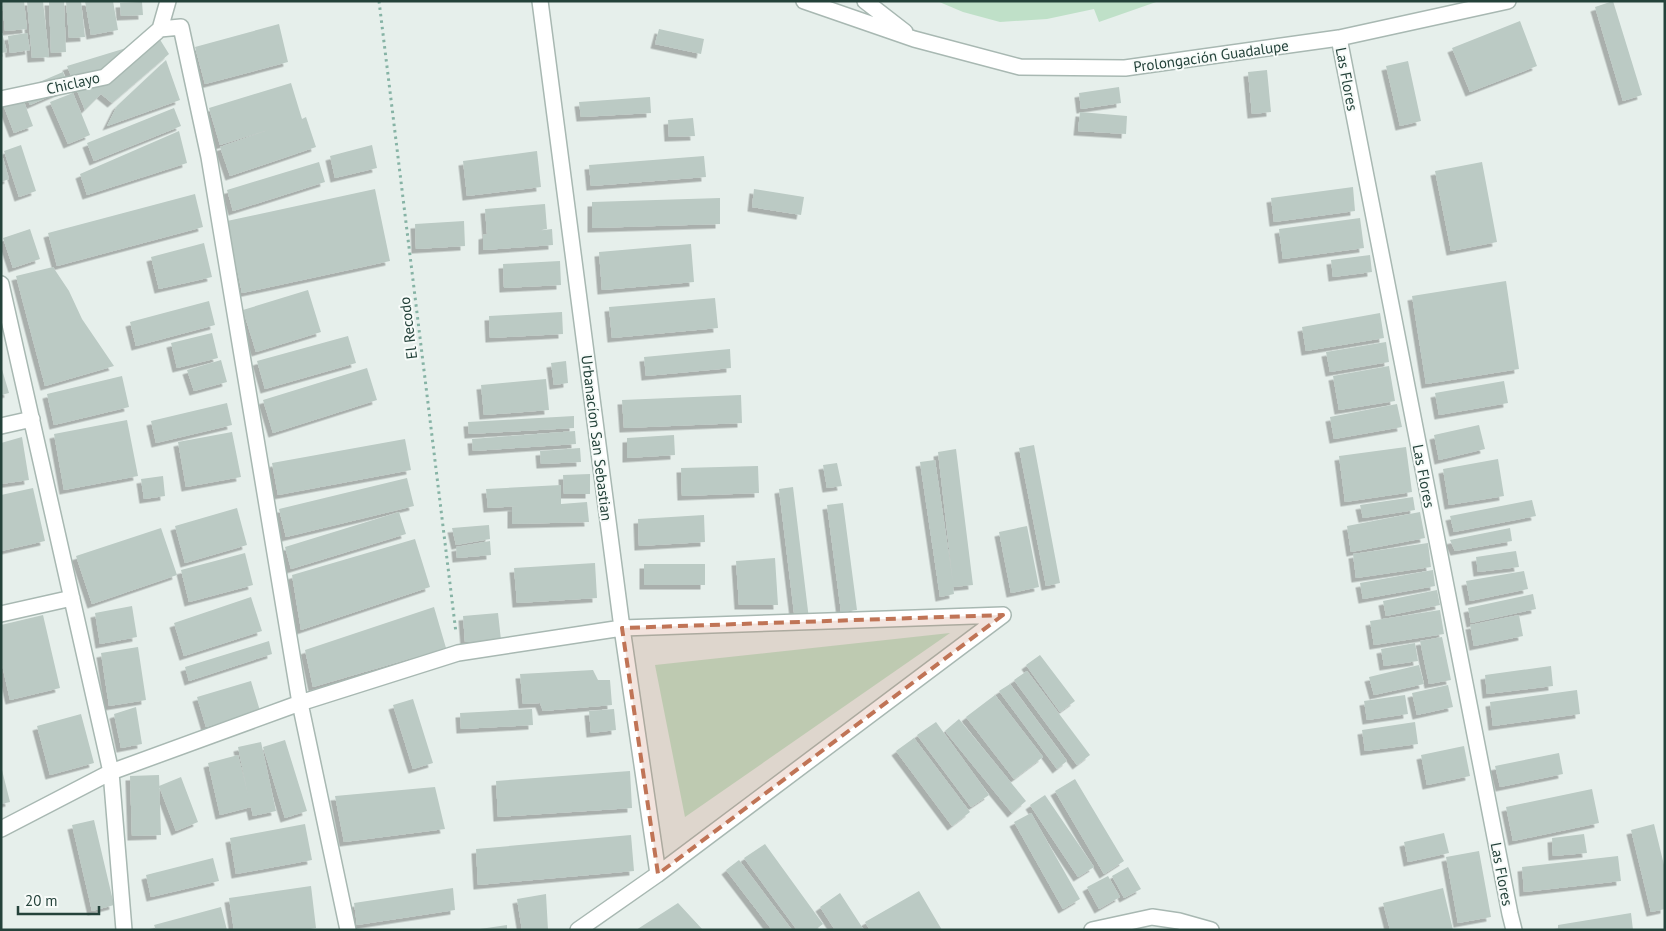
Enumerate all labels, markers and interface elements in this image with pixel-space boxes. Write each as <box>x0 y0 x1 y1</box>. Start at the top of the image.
street label: Prolongación Guadalupe <box>1132 36 1290 76</box>
street label: Las Flores <box>1332 46 1362 112</box>
street label: Chiclayo <box>44 68 102 98</box>
street label: El Recodo <box>395 296 421 360</box>
street label: Urbanacíon San Sebastian <box>577 354 617 522</box>
street label: Las Flores <box>1409 443 1439 509</box>
street label: Las Flores <box>1487 841 1517 907</box>
scale bar <box>18 884 99 916</box>
text: 20 m <box>25 891 58 910</box>

